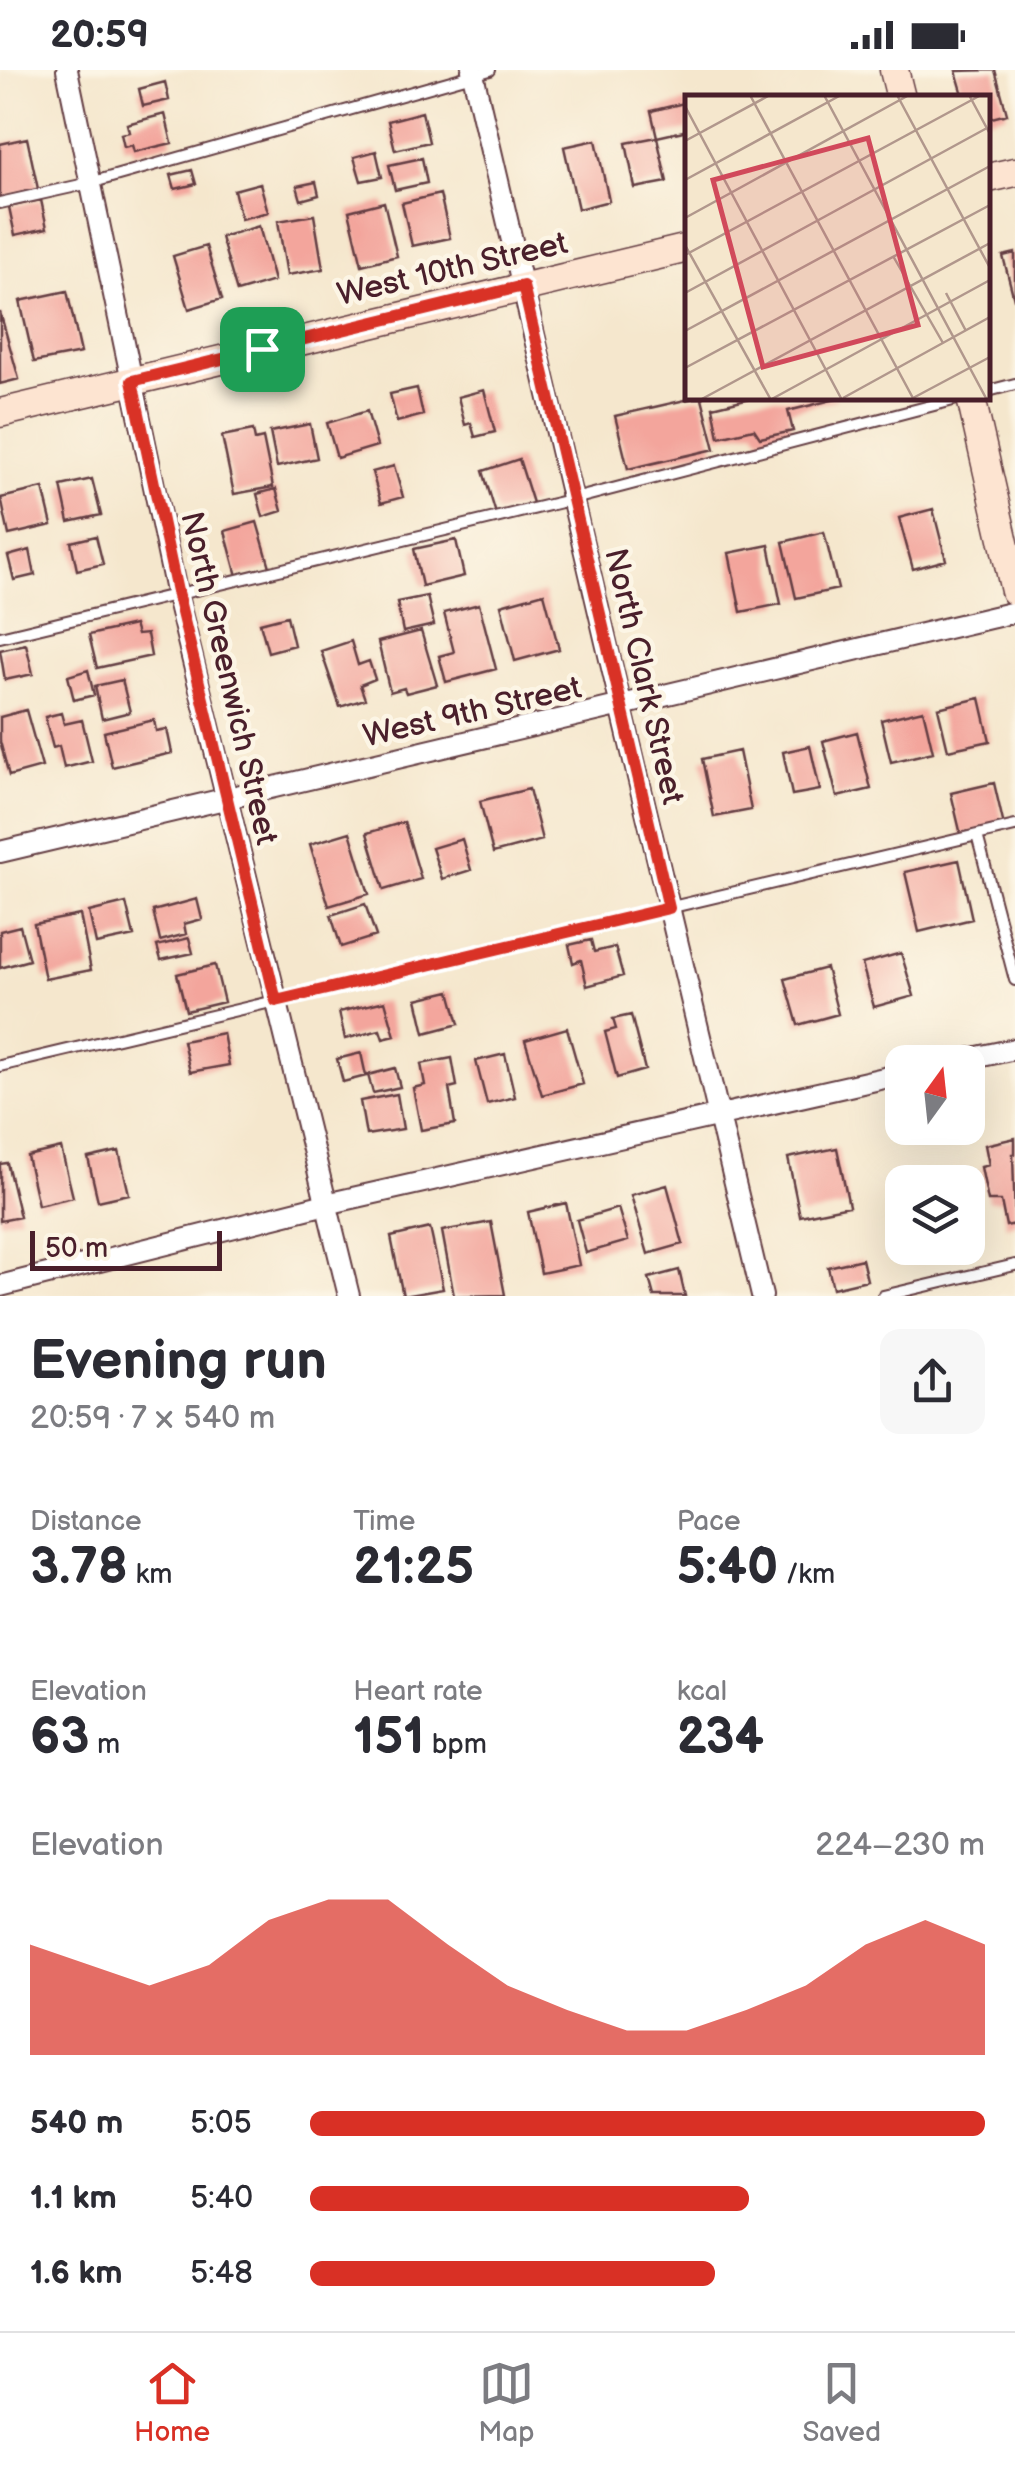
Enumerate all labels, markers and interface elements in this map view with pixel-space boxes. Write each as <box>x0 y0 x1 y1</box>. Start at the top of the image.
text: 20:59 <box>50 13 149 58</box>
inset map <box>685 95 990 400</box>
street label: West 10th Street <box>333 224 571 315</box>
pin <box>220 307 305 392</box>
icon: arrive <box>235 322 290 377</box>
street label: North Greenwich Street <box>171 508 286 849</box>
street label: North Clark Street <box>595 545 692 808</box>
street label: West 9th Street <box>360 668 585 756</box>
north arrow <box>885 1045 985 1145</box>
map controls <box>885 1045 985 1265</box>
button: layers <box>885 1165 985 1265</box>
scale bar <box>30 1226 222 1270</box>
text: 50 m <box>45 1232 108 1265</box>
text: Evening run <box>30 1328 327 1395</box>
button: share <box>880 1329 985 1434</box>
text: 20:59 · 7 × 540 m <box>30 1399 275 1438</box>
text: Distance <box>30 1505 142 1538</box>
text: Time <box>353 1505 415 1538</box>
text: Pace <box>677 1505 741 1538</box>
text: 3.78 <box>30 1538 128 1598</box>
text: 21:25 <box>353 1538 474 1598</box>
text: 5:40 <box>677 1538 778 1598</box>
text: km <box>128 1558 172 1591</box>
text: /km <box>778 1558 835 1591</box>
text: Elevation <box>30 1675 147 1708</box>
text: Heart rate <box>353 1675 483 1708</box>
text: kcal <box>677 1675 727 1708</box>
text: 63 <box>30 1708 90 1768</box>
text: 151 <box>353 1708 424 1768</box>
text: 234 <box>677 1708 764 1768</box>
text: m <box>90 1728 120 1761</box>
text: bpm <box>424 1728 487 1761</box>
text: Elevation <box>30 1826 163 1865</box>
text: 224–230 m <box>815 1826 985 1865</box>
text: 540 m <box>30 2104 123 2143</box>
text: 5:05 <box>190 2104 252 2143</box>
text: 1.1 km <box>30 2179 117 2218</box>
text: 5:40 <box>190 2179 253 2218</box>
text: 1.6 km <box>30 2254 123 2293</box>
text: 5:48 <box>190 2254 253 2293</box>
tab: Home <box>134 2356 210 2449</box>
tab: Map <box>478 2356 534 2449</box>
tab: Saved <box>802 2356 881 2449</box>

